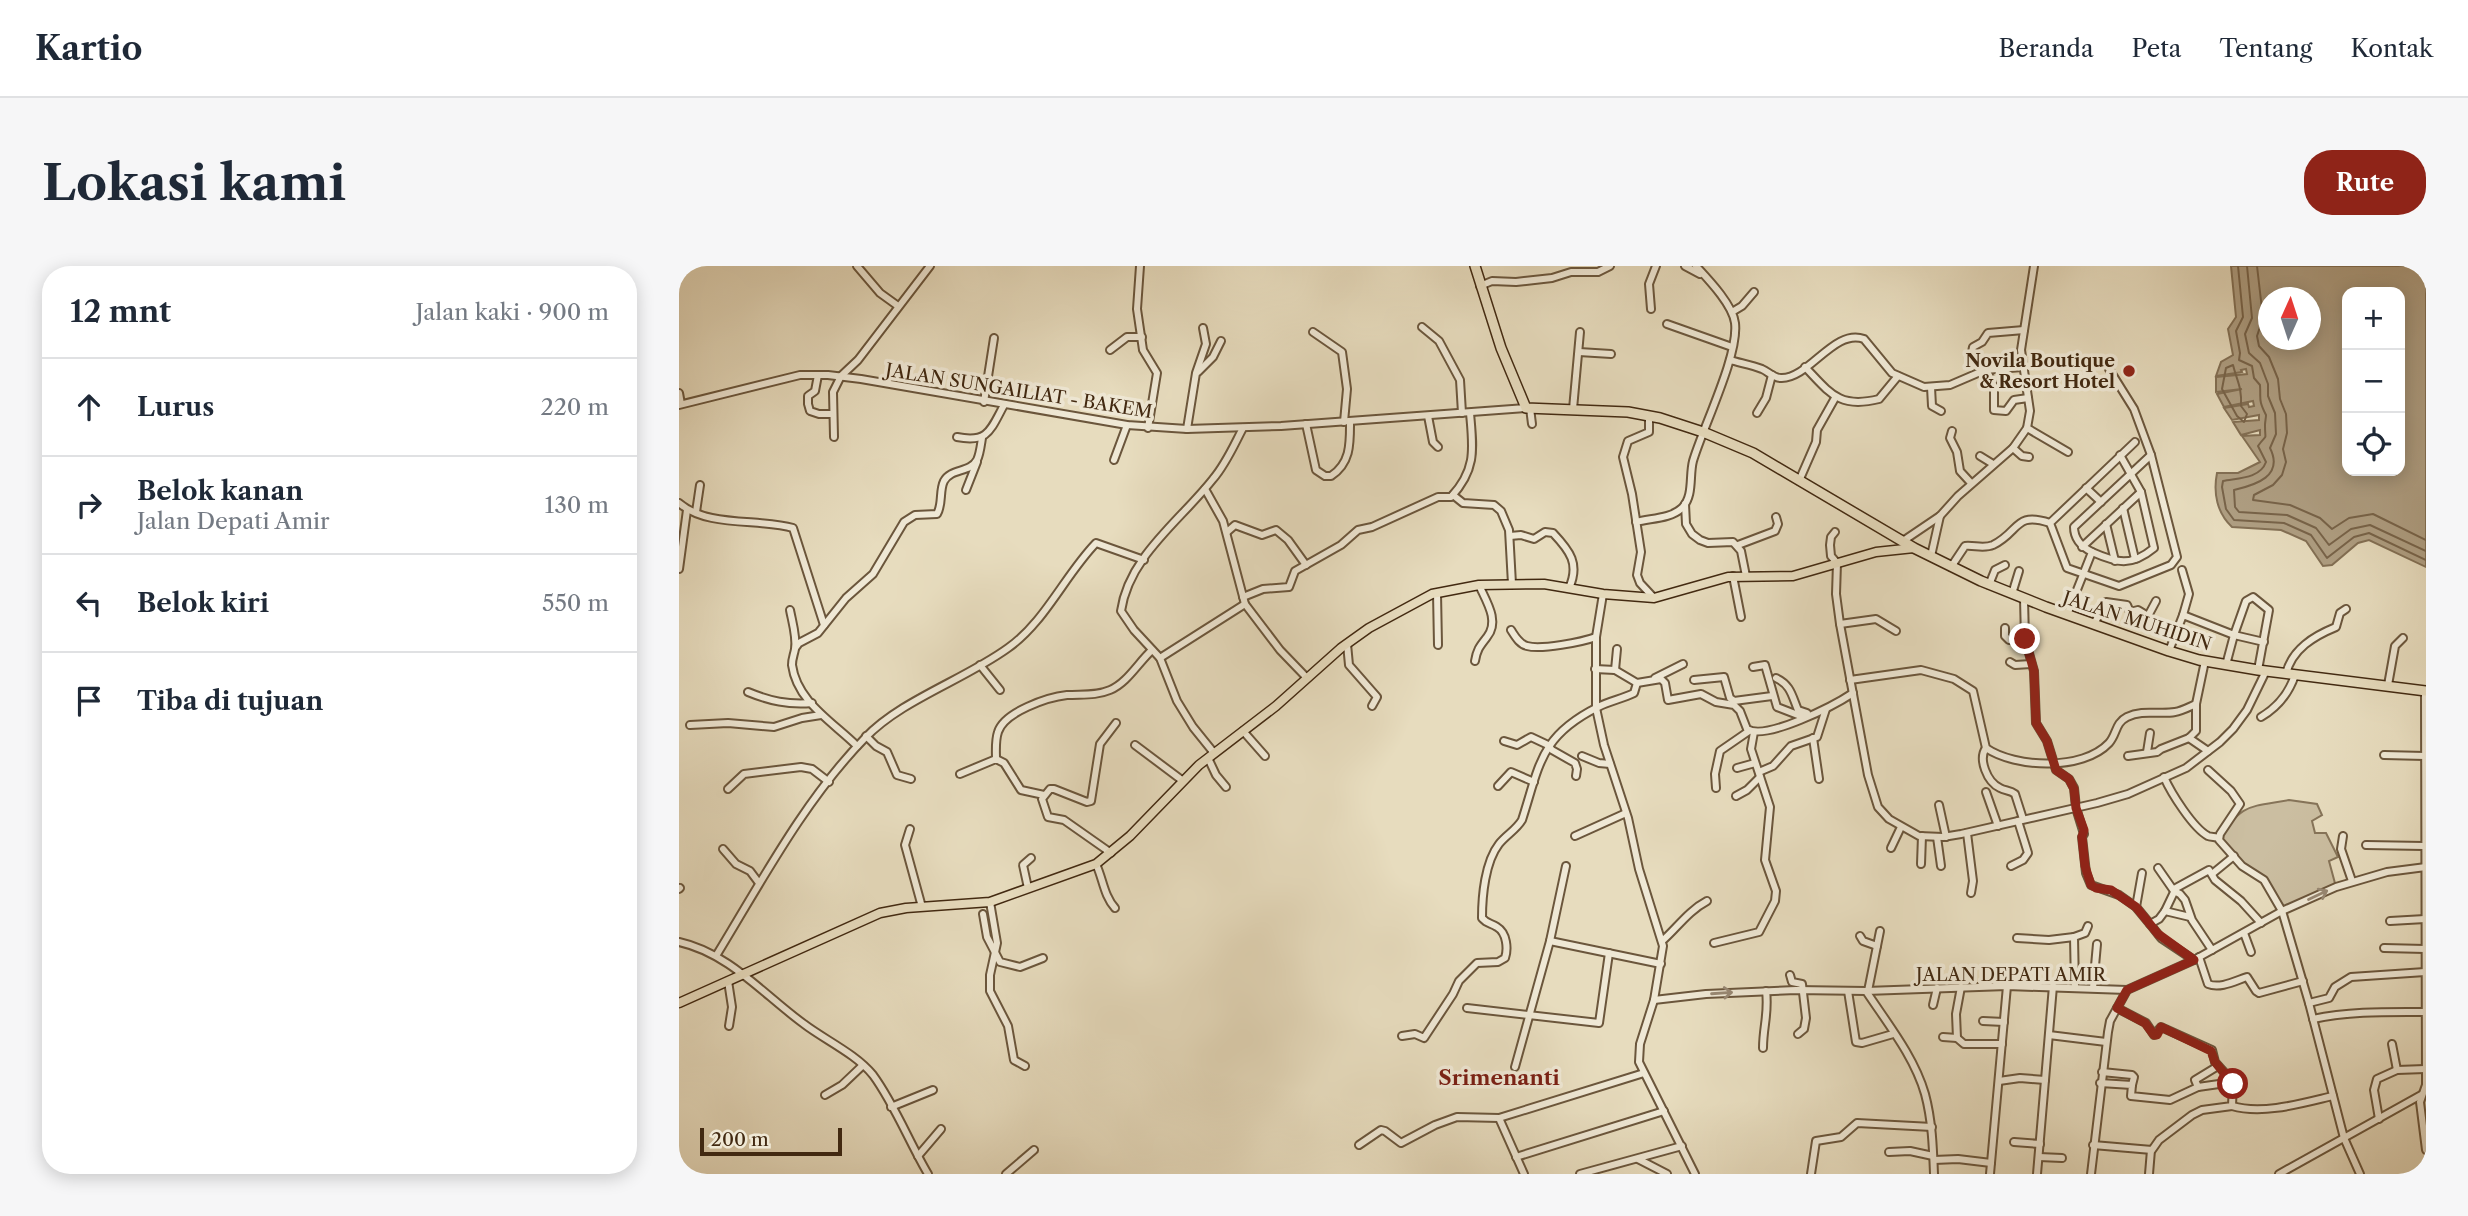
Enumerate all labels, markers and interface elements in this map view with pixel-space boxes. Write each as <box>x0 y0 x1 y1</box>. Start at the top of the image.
text: Kartio <box>35 28 143 69</box>
text: Beranda <box>1998 34 2094 63</box>
text: Peta <box>2132 34 2181 63</box>
text: Tentang <box>2219 34 2312 63</box>
text: Kontak <box>2350 34 2433 63</box>
button: Rute <box>2304 150 2426 215</box>
text: Lokasi kami <box>42 152 346 213</box>
north arrow <box>2258 287 2321 350</box>
map controls <box>2342 287 2405 476</box>
button: + <box>2342 287 2405 350</box>
text: 12 mnt <box>70 293 171 330</box>
text: Jalan kaki · 900 m <box>415 298 609 326</box>
place label: Novila Boutique & Resort Hotel <box>1965 350 2115 393</box>
button: − <box>2342 350 2405 413</box>
street label: JALAN SUNGAILIAT - BAKEM <box>881 359 1154 423</box>
marker: Novila Boutique & Resort Hotel <box>2121 363 2137 379</box>
icon: ahead <box>70 388 108 426</box>
text: Lurus <box>137 391 214 423</box>
text: 220 m <box>540 393 609 421</box>
button: locate <box>2342 413 2405 476</box>
text: Belok kanan <box>137 475 303 507</box>
icon: right <box>70 486 108 524</box>
text: 130 m <box>545 491 609 519</box>
text: Jalan Depati Amir <box>137 507 330 535</box>
icon: left <box>70 584 108 622</box>
street label: JALAN MUHIDIN <box>2057 586 2214 655</box>
text: Belok kiri <box>137 587 269 619</box>
text: 550 m <box>542 589 609 617</box>
route end <box>2009 623 2040 654</box>
icon: arrive <box>70 682 108 720</box>
text: Tiba di tujuan <box>137 685 323 717</box>
one-way arrow <box>2307 888 2328 901</box>
street label: JALAN DEPATI AMIR <box>1913 964 2107 986</box>
one-way arrow <box>1710 986 1733 999</box>
district label: Srimenanti <box>1438 1065 1560 1090</box>
route start <box>2217 1068 2248 1099</box>
scale bar <box>700 1125 842 1157</box>
text: 200 m <box>711 1128 769 1151</box>

